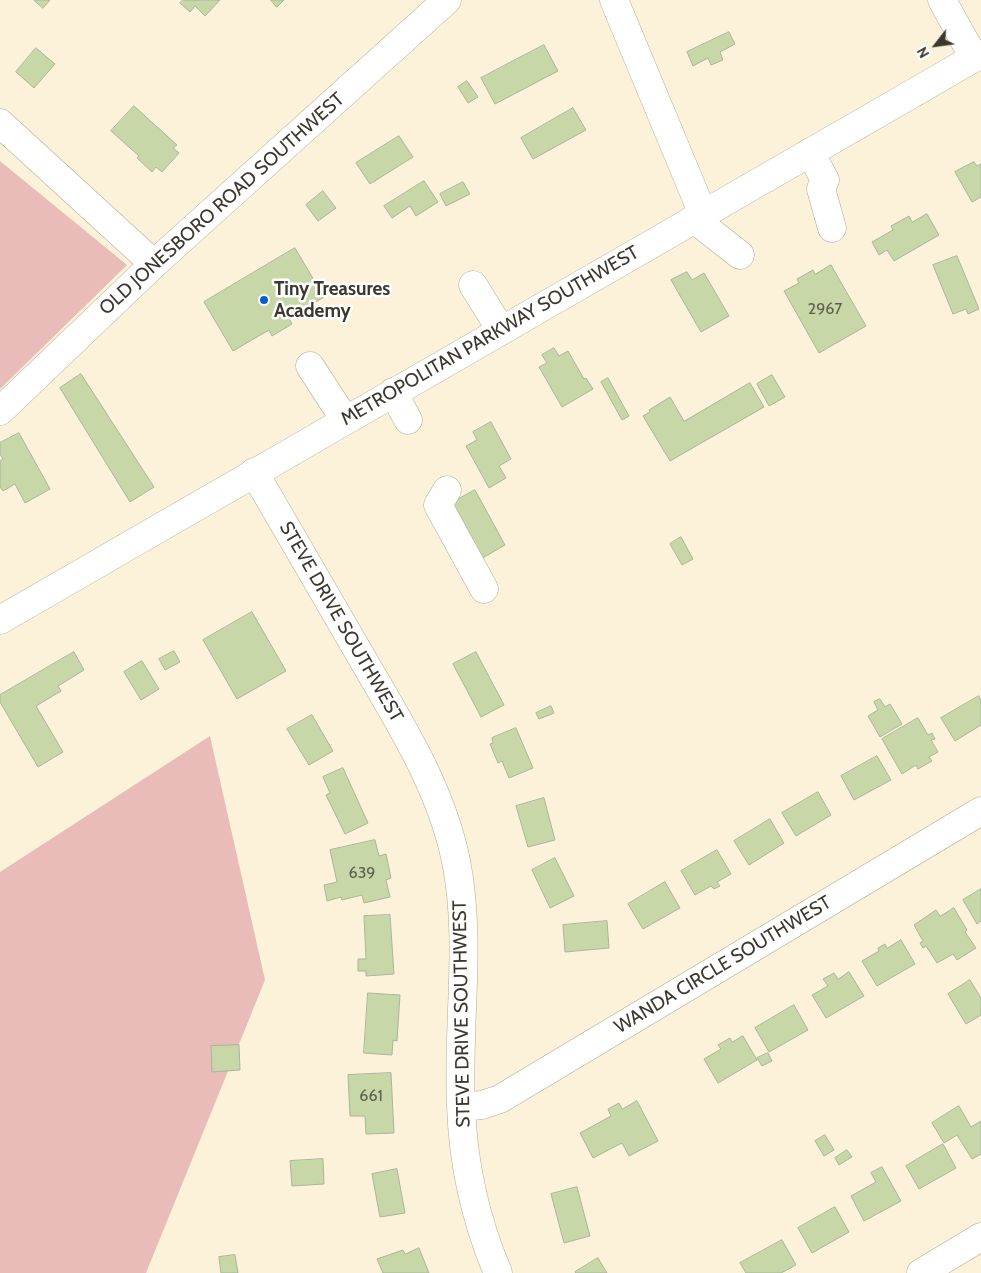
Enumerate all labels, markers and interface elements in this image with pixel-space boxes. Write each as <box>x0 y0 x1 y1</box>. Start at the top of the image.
north arrow <box>911 20 961 70</box>
text: N <box>913 44 933 61</box>
street label: OLD JONESBORO ROAD SOUTHWEST <box>95 88 349 320</box>
street label: METROPOLITAN PARKWAY SOUTHWEST <box>337 241 643 431</box>
place label: Tiny Treasures Academy <box>274 278 390 322</box>
marker: Tiny Treasures Academy <box>258 294 270 306</box>
house number: 2967 <box>808 299 842 319</box>
street label: STEVE DRIVE SOUTHWEST <box>274 518 408 726</box>
house number: 639 <box>349 863 375 883</box>
street label: WANDA CIRCLE SOUTHWEST <box>611 891 835 1039</box>
street label: STEVE DRIVE SOUTHWEST <box>449 900 475 1128</box>
house number: 661 <box>359 1086 383 1106</box>

